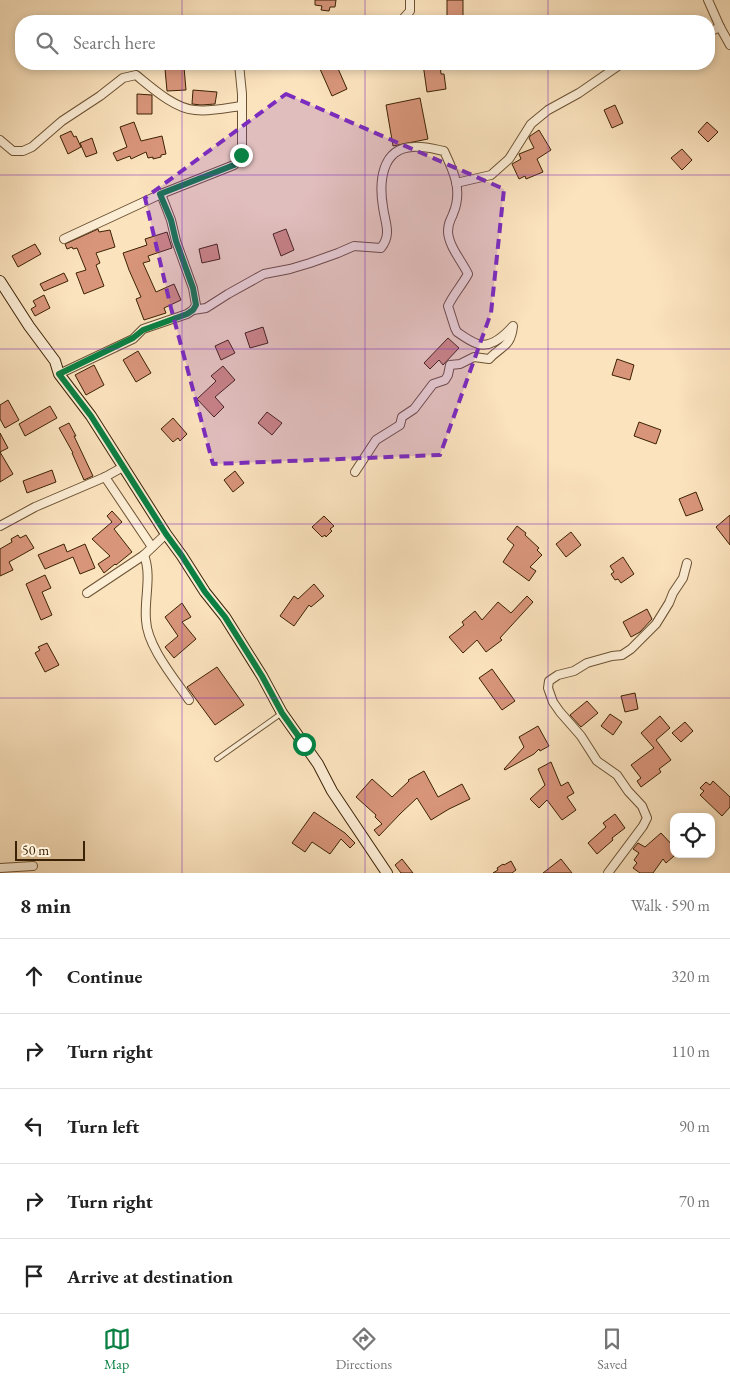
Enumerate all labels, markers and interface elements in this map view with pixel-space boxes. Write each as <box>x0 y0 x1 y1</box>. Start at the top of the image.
search box <box>15 15 715 70</box>
icon: search <box>33 29 61 57</box>
text: Search here <box>73 30 155 55</box>
route end <box>230 144 253 167</box>
route start <box>293 733 316 756</box>
map controls <box>670 813 715 858</box>
button: locate <box>670 813 715 858</box>
scale bar <box>15 838 85 861</box>
text: 50 m <box>22 841 49 859</box>
text: 8 min <box>20 892 71 919</box>
text: Walk · 590 m <box>631 895 710 916</box>
icon: ahead <box>20 962 48 990</box>
text: Continue <box>67 964 142 989</box>
text: 320 m <box>671 966 710 987</box>
icon: right <box>20 1037 48 1065</box>
text: Turn right <box>67 1039 153 1064</box>
text: 110 m <box>671 1041 710 1062</box>
icon: left <box>20 1112 48 1140</box>
text: Turn left <box>67 1114 139 1139</box>
text: 90 m <box>679 1116 710 1137</box>
icon: right <box>20 1187 48 1215</box>
text: Turn right <box>67 1189 153 1214</box>
text: 70 m <box>679 1191 710 1212</box>
icon: arrive <box>20 1262 48 1290</box>
text: Arrive at destination <box>67 1264 233 1289</box>
tab: Map <box>103 1325 131 1373</box>
tab: Directions <box>336 1325 392 1373</box>
tab: Saved <box>597 1325 627 1373</box>

